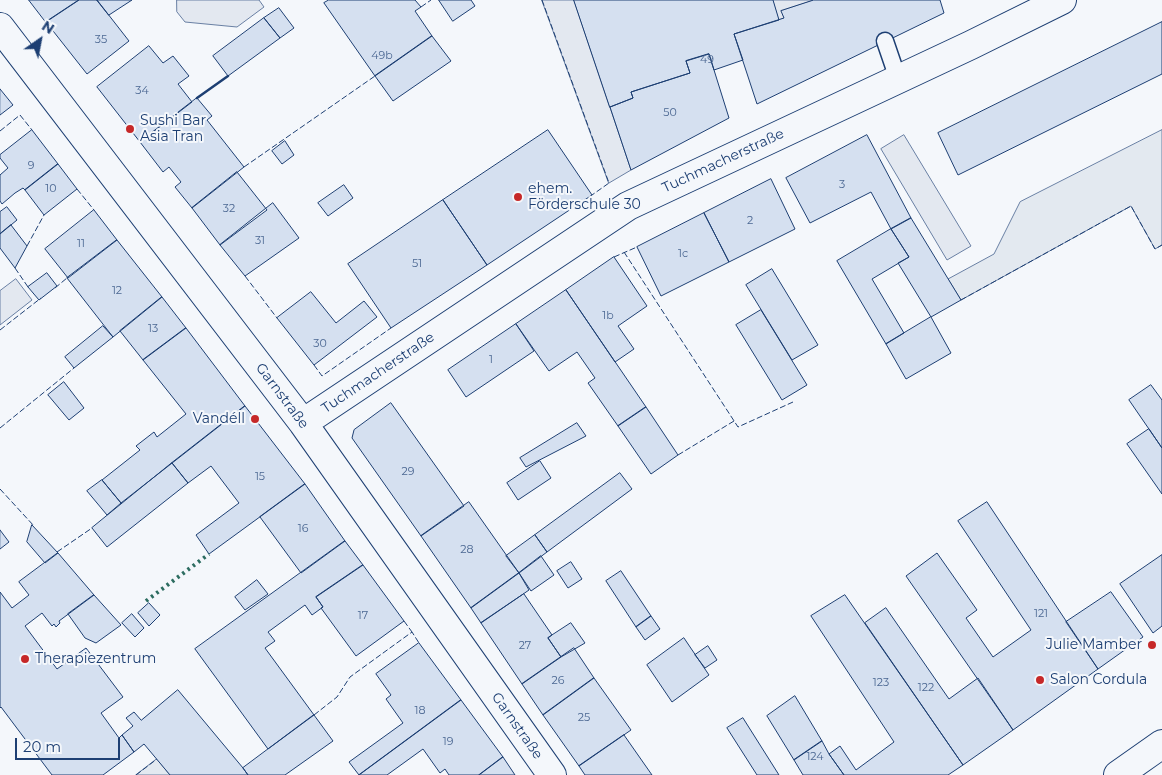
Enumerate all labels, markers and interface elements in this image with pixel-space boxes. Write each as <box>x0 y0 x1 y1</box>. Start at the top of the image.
north arrow <box>15 15 65 65</box>
text: N <box>39 17 58 38</box>
house number: 35 <box>95 33 107 47</box>
house number: 49b <box>371 49 393 63</box>
house number: 49 <box>700 53 714 67</box>
house number: 34 <box>135 84 149 98</box>
house number: 50 <box>663 106 677 120</box>
place label: Sushi Bar Asia Tran <box>140 113 206 146</box>
marker: Sushi Bar Asia Tran <box>124 123 136 135</box>
street label: Tuchmacherstraße <box>659 125 787 197</box>
house number: 9 <box>28 159 34 173</box>
house number: 3 <box>839 178 845 192</box>
place label: ehem. Förderschule 30 <box>528 181 641 213</box>
house number: 10 <box>45 182 57 196</box>
marker: ehem. Förderschule 30 <box>512 191 524 203</box>
house number: 32 <box>223 202 235 216</box>
house number: 2 <box>747 214 753 228</box>
house number: 31 <box>255 234 265 248</box>
house number: 11 <box>77 237 85 251</box>
house number: 1c <box>678 247 688 261</box>
house number: 51 <box>412 257 422 271</box>
house number: 12 <box>112 284 122 298</box>
house number: 1b <box>602 309 614 323</box>
house number: 13 <box>148 322 158 336</box>
street label: Tuchmacherstraße <box>318 329 438 417</box>
house number: 30 <box>313 337 327 351</box>
house number: 1 <box>489 353 493 367</box>
street label: Garnstraße <box>252 360 312 432</box>
place label: Vandéll <box>193 411 245 427</box>
marker: Vandéll <box>249 413 261 425</box>
house number: 29 <box>402 465 414 479</box>
house number: 15 <box>255 470 265 484</box>
house number: 16 <box>298 522 308 536</box>
house number: 28 <box>460 543 474 557</box>
house number: 121 <box>1034 607 1048 621</box>
house number: 17 <box>358 609 368 623</box>
place label: Julie Mamber <box>1046 637 1142 653</box>
house number: 27 <box>519 639 531 653</box>
marker: Julie Mamber <box>1146 639 1158 651</box>
place label: Therapiezentrum <box>35 651 156 667</box>
marker: Therapiezentrum <box>19 653 31 665</box>
place label: Salon Cordula <box>1050 672 1147 688</box>
house number: 26 <box>552 674 564 688</box>
marker: Salon Cordula <box>1034 674 1046 686</box>
house number: 123 <box>873 676 889 690</box>
house number: 122 <box>918 681 934 695</box>
street label: Garnstraße <box>488 689 546 763</box>
house number: 18 <box>415 704 425 718</box>
house number: 25 <box>578 711 590 725</box>
scale bar <box>18 728 122 760</box>
house number: 19 <box>443 735 453 749</box>
text: 20 m <box>23 737 61 756</box>
house number: 124 <box>806 750 824 764</box>

